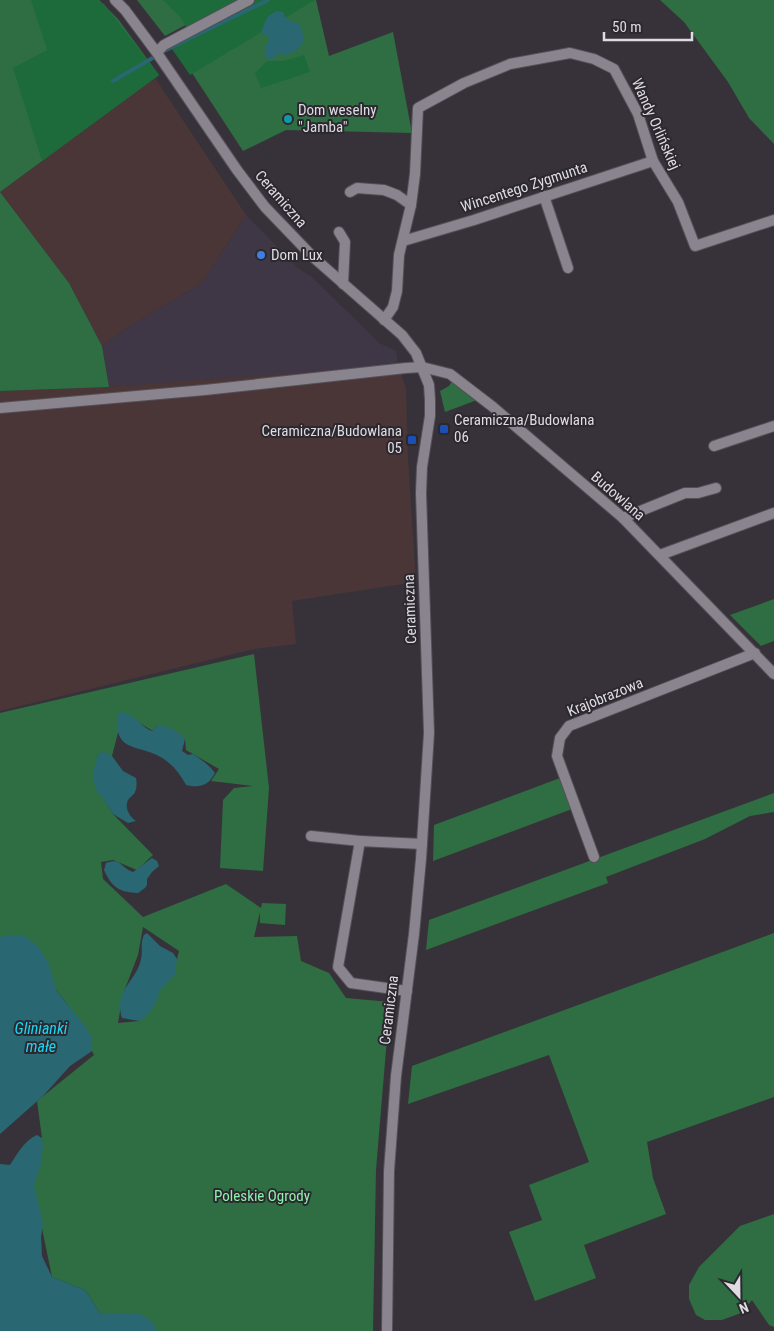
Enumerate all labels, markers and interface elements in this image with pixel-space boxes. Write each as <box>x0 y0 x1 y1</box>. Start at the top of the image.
scale bar <box>604 10 692 42</box>
text: 50 m <box>612 18 642 36</box>
street label: Wandy Orlińskiej <box>628 76 684 172</box>
place label: Dom weselny "Jamba" <box>298 101 376 136</box>
marker: Dom weselny "Jamba" <box>282 113 294 125</box>
street label: Wincentego Zygmunta <box>459 158 589 216</box>
street label: Ceramiczna <box>251 167 311 231</box>
place label: Dom Lux <box>271 246 323 264</box>
marker: Dom Lux <box>255 249 267 261</box>
place label: Ceramiczna/Budowlana 06 <box>454 411 595 446</box>
place label: Ceramiczna/Budowlana 05 <box>261 422 402 457</box>
marker: Ceramiczna/Budowlana 06 <box>438 423 450 435</box>
marker: Ceramiczna/Budowlana 05 <box>406 434 418 446</box>
street label: Budowlana <box>587 468 649 524</box>
street label: Ceramiczna <box>400 574 420 644</box>
street label: Krajobrazowa <box>564 674 646 720</box>
street label: Ceramiczna <box>376 974 402 1046</box>
water label: Glinianki małe <box>15 1019 68 1056</box>
park label: Poleskie Ogrody <box>214 1187 310 1205</box>
north arrow <box>714 1271 764 1321</box>
text: N <box>737 1299 751 1317</box>

